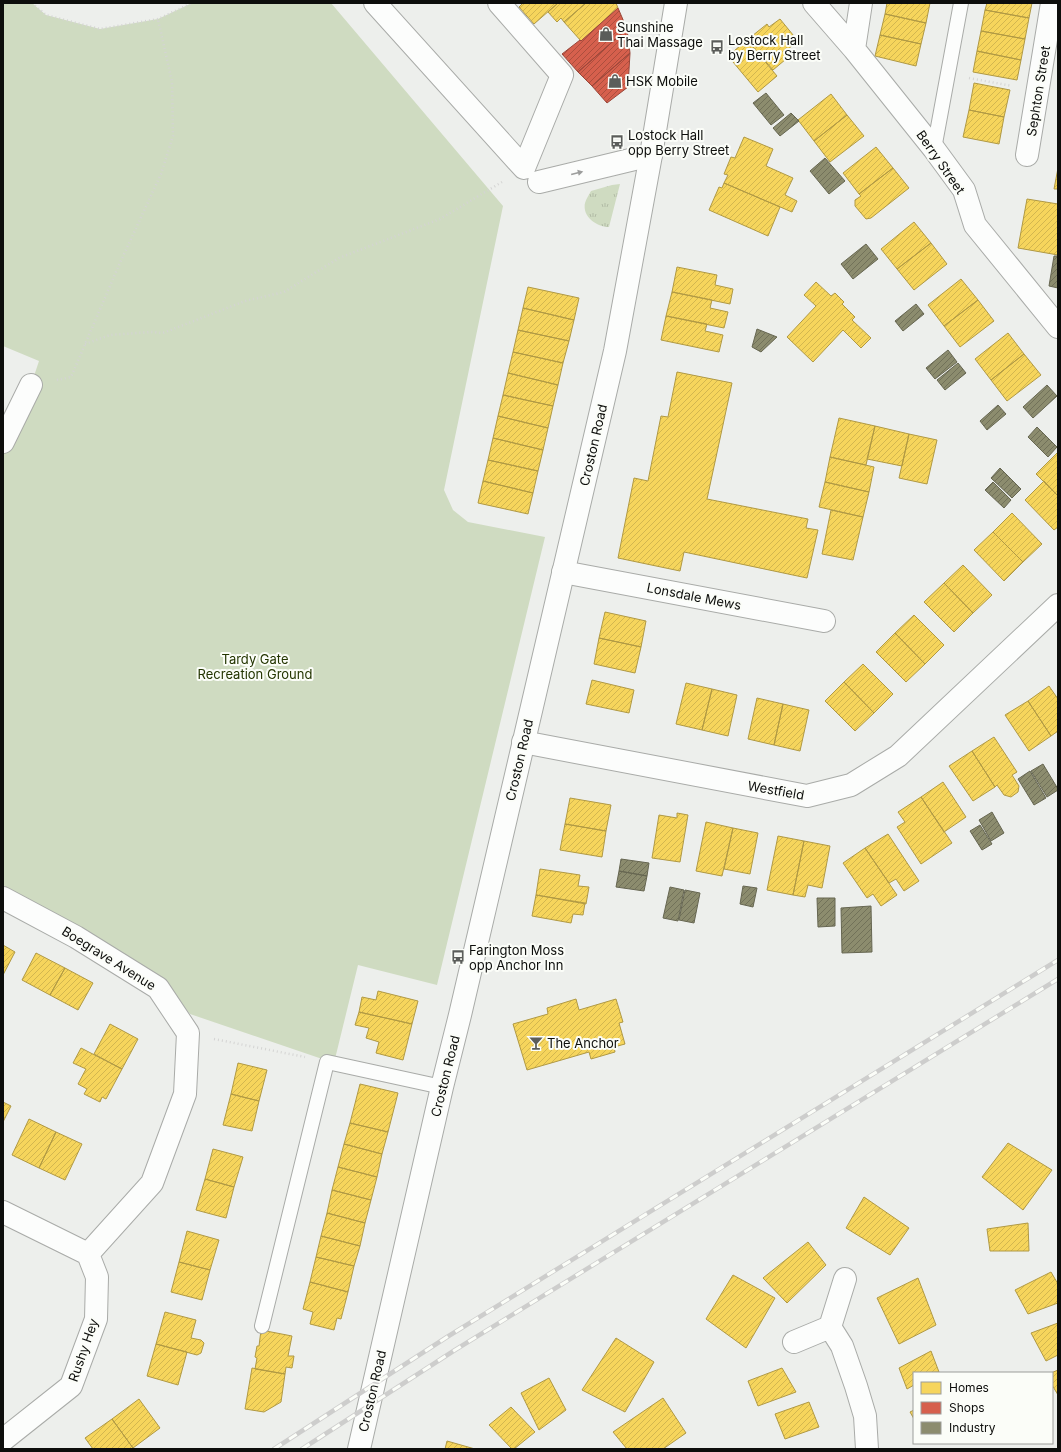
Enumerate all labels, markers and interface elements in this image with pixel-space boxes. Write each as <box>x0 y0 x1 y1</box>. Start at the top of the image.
place label: Sunshine Thai Massage <box>617 19 703 50</box>
shop icon: Sunshine Thai Massage <box>598 26 614 42</box>
place label: Lostock Hall by Berry Street <box>728 32 821 63</box>
bus stop icon: Lostock Hall by Berry Street <box>709 39 725 55</box>
street label: Sephton Street <box>1023 45 1053 137</box>
shop icon: HSK Mobile <box>607 73 623 89</box>
place label: HSK Mobile <box>626 73 698 89</box>
place label: Lostock Hall opp Berry Street <box>628 127 729 158</box>
street label: Berry Street <box>913 127 969 197</box>
bus stop icon: Lostock Hall opp Berry Street <box>609 134 625 150</box>
one-way arrow <box>571 170 583 176</box>
street label: Croston Road <box>576 403 610 487</box>
street label: Lonsdale Mews <box>645 579 743 613</box>
park label: Tardy Gate Recreation Ground <box>198 651 312 682</box>
street label: Croston Road <box>502 718 536 802</box>
street label: Westfield <box>746 777 806 803</box>
street label: Boegrave Avenue <box>59 923 159 993</box>
place label: Farington Moss opp Anchor Inn <box>469 942 564 973</box>
bus stop icon: Farington Moss opp Anchor Inn <box>450 949 466 965</box>
street label: Croston Road <box>427 1034 463 1118</box>
bar icon: The Anchor <box>528 1035 544 1051</box>
place label: The Anchor <box>547 1035 619 1051</box>
street label: Rushy Hey <box>65 1316 101 1384</box>
street label: Croston Road <box>355 1349 389 1433</box>
legend <box>913 1372 1053 1444</box>
text: Homes <box>949 1380 989 1395</box>
text: Shops <box>949 1400 985 1415</box>
text: Industry <box>949 1420 996 1435</box>

